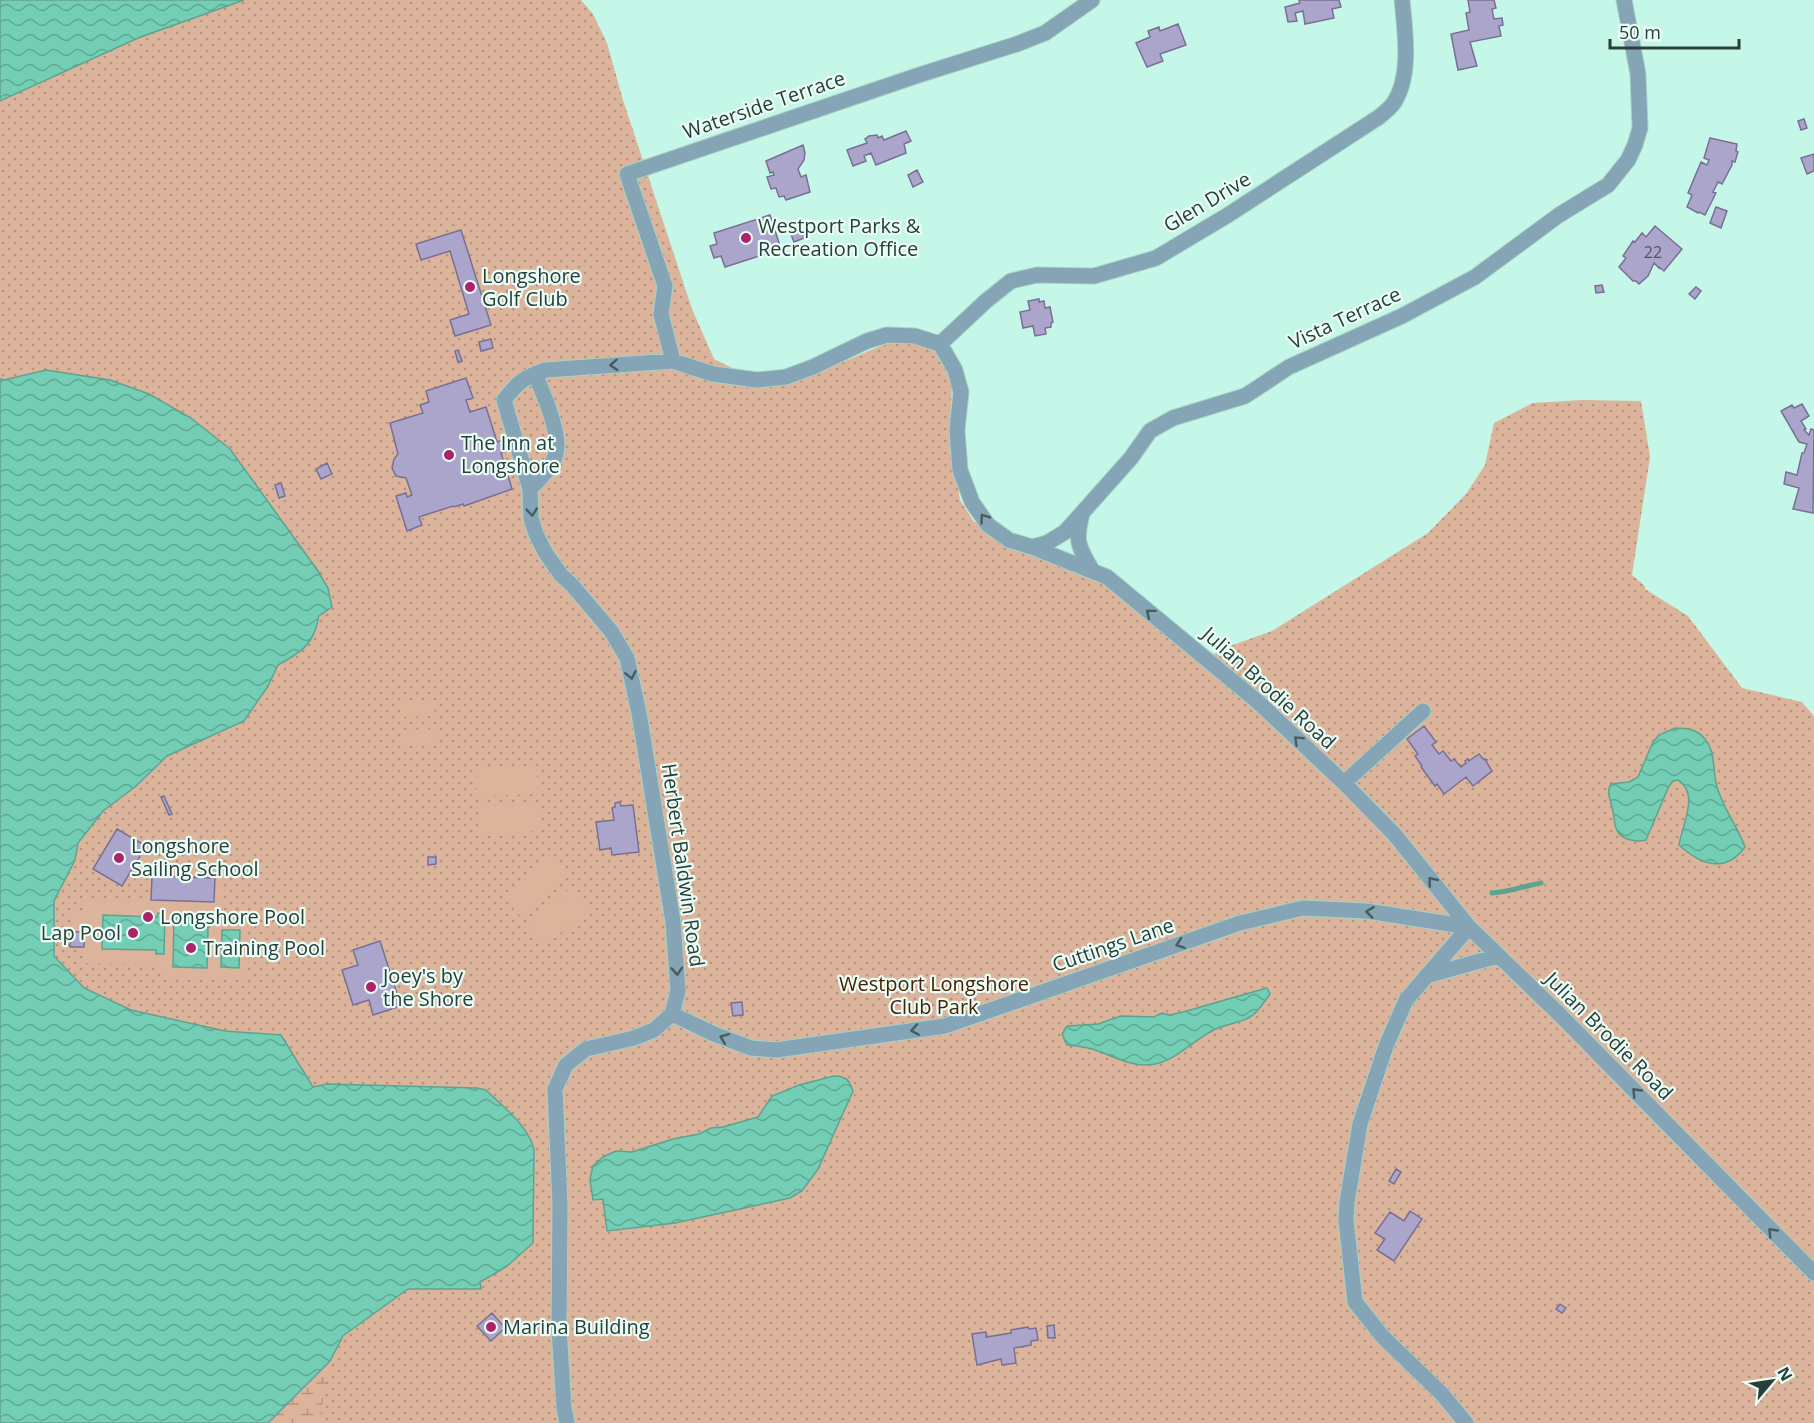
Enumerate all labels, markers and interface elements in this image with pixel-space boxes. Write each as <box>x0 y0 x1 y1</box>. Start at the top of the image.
scale bar <box>1610 12 1739 50</box>
text: 50 m <box>1619 20 1661 44</box>
street label: Waterside Terrace <box>679 64 849 145</box>
street label: Glen Drive <box>1158 165 1255 238</box>
place label: Westport Parks & Recreation Office <box>758 212 921 262</box>
marker: Westport Parks & Recreation Office <box>739 231 753 245</box>
house number: 22 <box>1644 241 1662 263</box>
place label: Longshore Golf Club <box>482 262 581 312</box>
marker: Longshore Golf Club <box>463 280 477 294</box>
street label: Vista Terrace <box>1284 280 1405 355</box>
one-way arrow <box>610 358 619 371</box>
place label: The Inn at Longshore <box>461 429 560 479</box>
marker: The Inn at Longshore <box>442 448 456 462</box>
one-way arrow <box>525 507 538 516</box>
one-way arrow <box>980 514 991 525</box>
one-way arrow <box>1146 609 1157 620</box>
street label: Julian Brodie Road <box>1195 619 1342 755</box>
one-way arrow <box>623 670 636 680</box>
one-way arrow <box>1294 737 1305 748</box>
street label: Herbert Baldwin Road <box>656 761 711 968</box>
place label: Longshore Sailing School <box>131 832 258 882</box>
marker: Longshore Sailing School <box>112 851 126 865</box>
one-way arrow <box>1429 877 1440 888</box>
place label: Longshore Pool <box>160 903 305 930</box>
one-way arrow <box>1365 906 1375 918</box>
marker: Longshore Pool <box>141 910 155 924</box>
street label: Cuttings Lane <box>1048 911 1177 978</box>
place label: Lap Pool <box>41 919 121 946</box>
marker: Lap Pool <box>126 926 140 940</box>
place label: Training Pool <box>203 934 325 961</box>
one-way arrow <box>1175 936 1186 949</box>
marker: Training Pool <box>184 941 198 955</box>
place label: Joey's by the Shore <box>381 962 474 1012</box>
street label: Julian Brodie Road <box>1538 964 1679 1106</box>
one-way arrow <box>670 967 683 976</box>
park label: Westport Longshore Club Park <box>839 970 1029 1020</box>
marker: Joey's by the Shore <box>364 980 378 994</box>
one-way arrow <box>911 1024 920 1036</box>
one-way arrow <box>719 1033 730 1045</box>
one-way arrow <box>1632 1089 1643 1099</box>
one-way arrow <box>1769 1228 1780 1239</box>
place label: Marina Building <box>503 1313 650 1340</box>
marker: Marina Building <box>484 1320 498 1334</box>
north arrow <box>1742 1351 1802 1411</box>
text: N <box>1772 1363 1798 1385</box>

